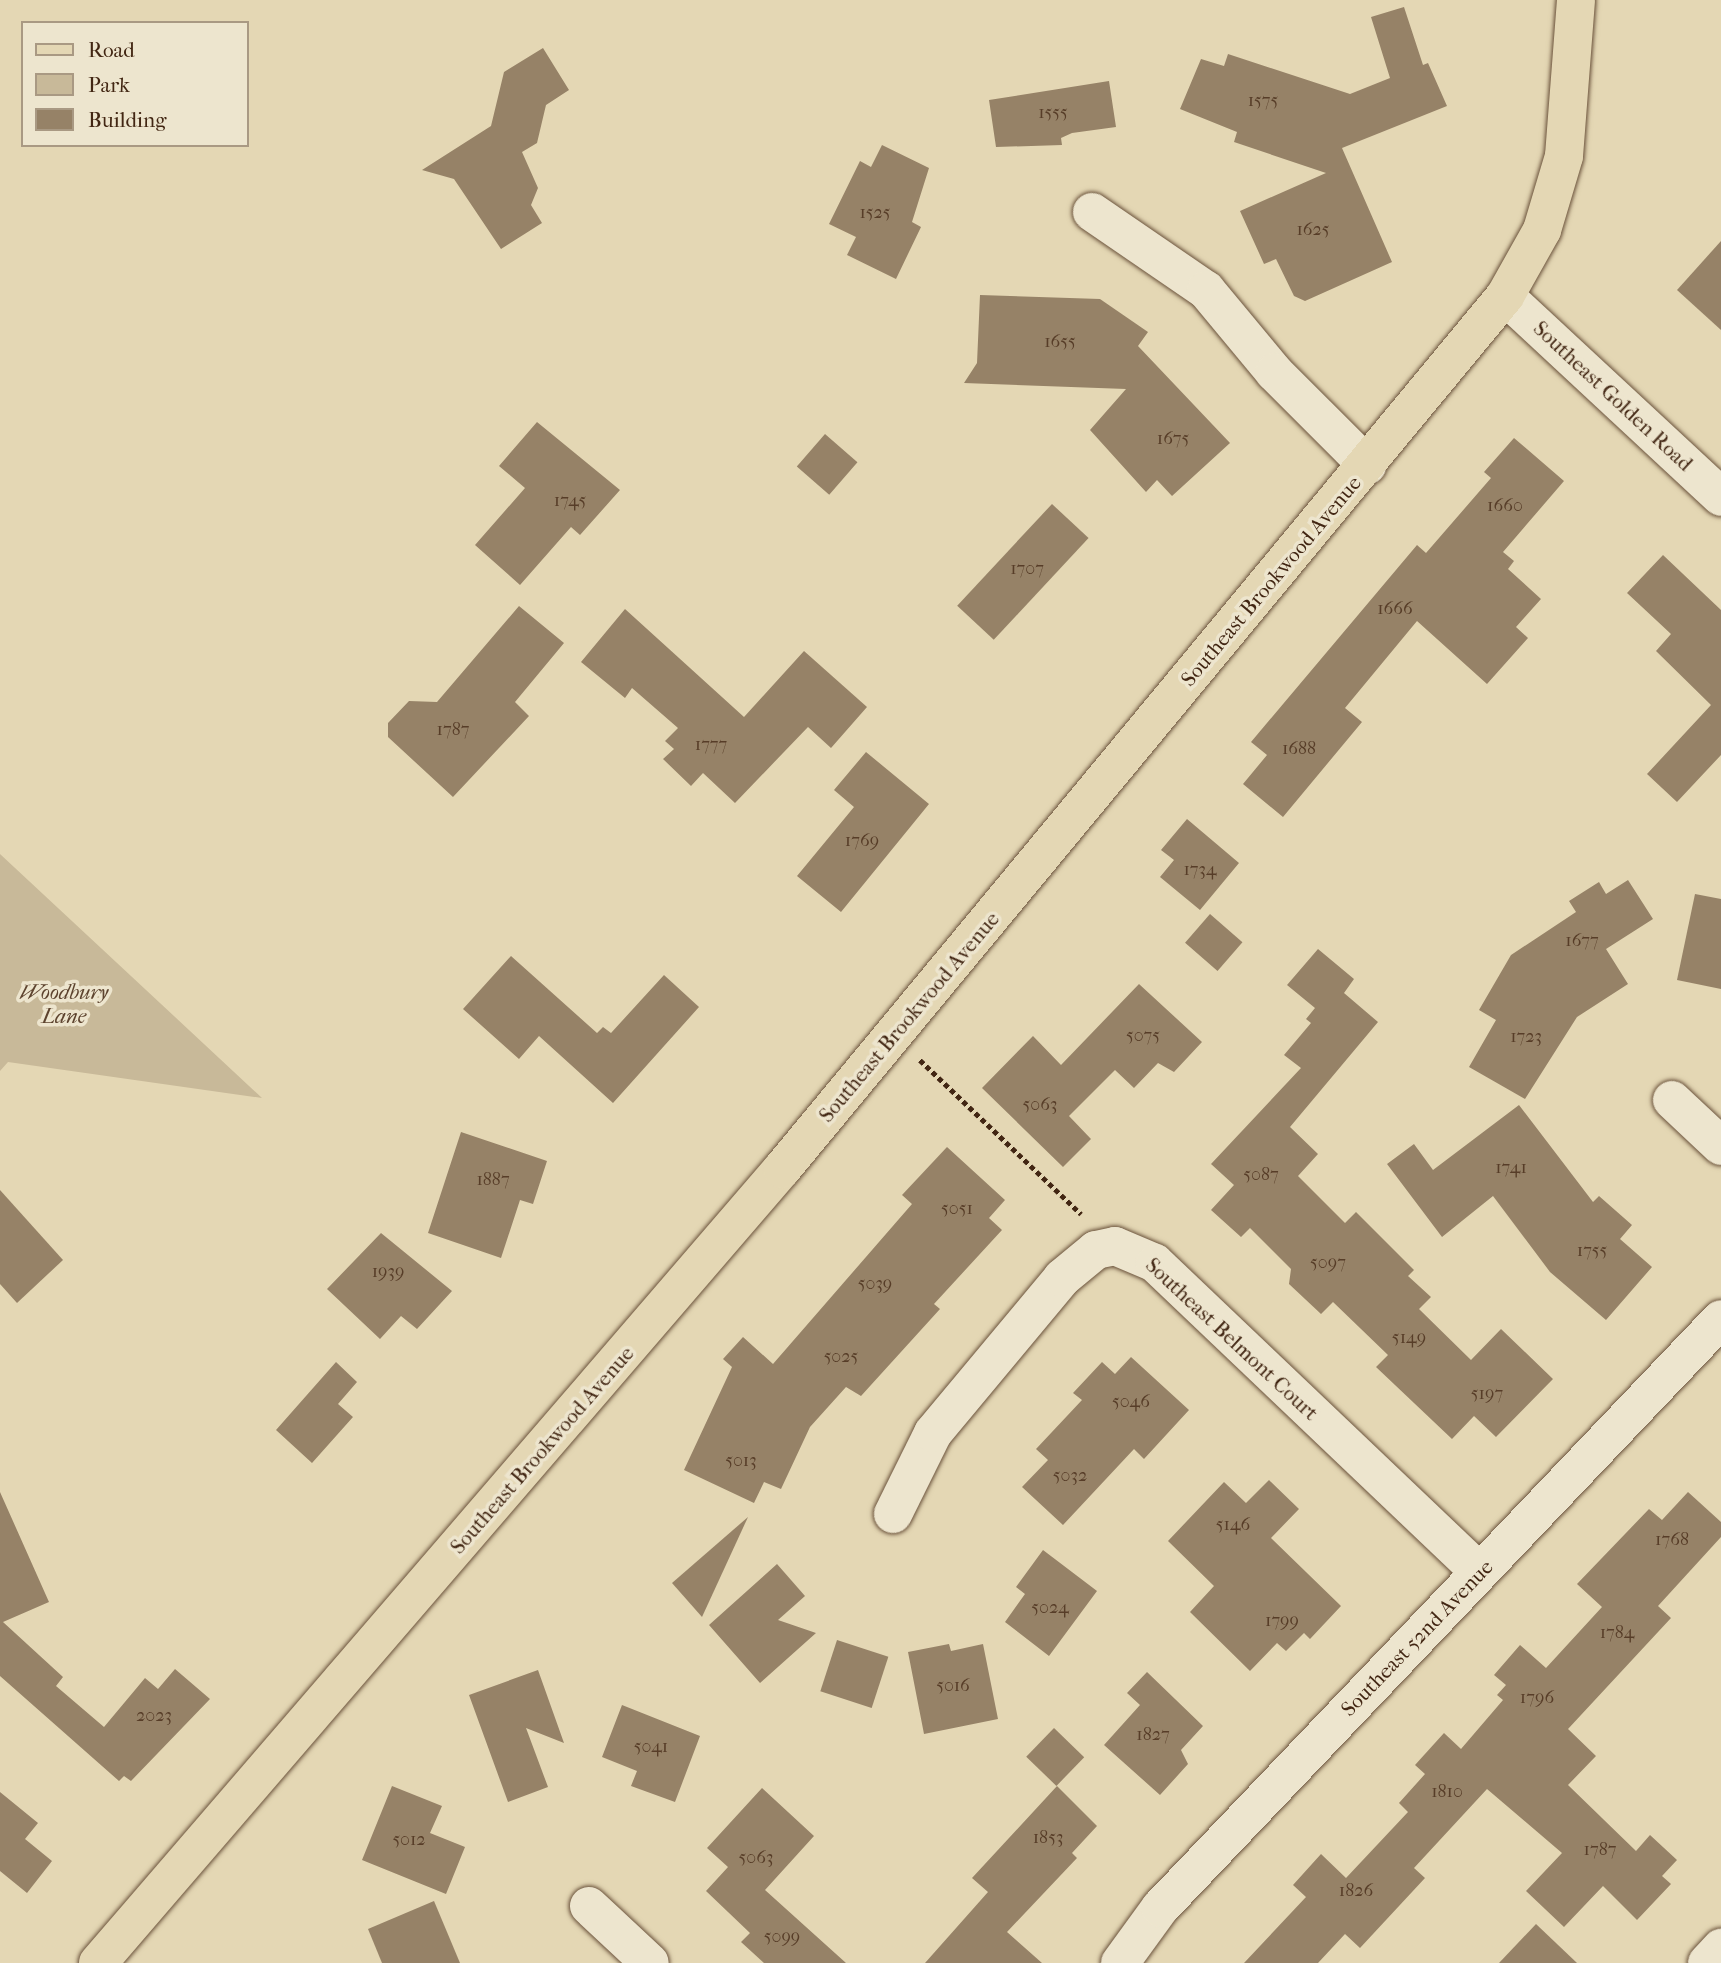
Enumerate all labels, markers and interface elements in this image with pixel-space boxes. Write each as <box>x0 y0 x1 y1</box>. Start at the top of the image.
legend <box>21 21 248 147</box>
text: Road <box>88 38 135 62</box>
text: Park <box>88 73 130 97</box>
house number: 1575 <box>1248 90 1278 112</box>
house number: 1555 <box>1038 102 1068 124</box>
text: Building <box>88 108 166 132</box>
house number: 1525 <box>859 202 891 224</box>
house number: 1625 <box>1296 219 1330 241</box>
street label: Southeast Golden Road <box>1528 316 1698 476</box>
house number: 1655 <box>1044 331 1076 353</box>
house number: 1675 <box>1157 428 1189 450</box>
street label: Southeast Brookwood Avenue <box>1176 471 1366 691</box>
house number: 1745 <box>554 490 586 512</box>
house number: 1660 <box>1487 495 1523 517</box>
house number: 1707 <box>1010 558 1044 580</box>
house number: 1666 <box>1377 598 1413 620</box>
house number: 1787 <box>437 719 469 741</box>
house number: 1777 <box>695 734 727 756</box>
house number: 1688 <box>1282 738 1316 760</box>
house number: 1769 <box>845 830 879 852</box>
house number: 1734 <box>1183 859 1217 881</box>
street label: Southeast Brookwood Avenue <box>814 907 1004 1127</box>
house number: 1677 <box>1565 930 1599 952</box>
park label: Woodbury Lane <box>19 979 109 1029</box>
house number: 5075 <box>1126 1025 1160 1047</box>
house number: 1723 <box>1510 1026 1542 1048</box>
house number: 5063 <box>1023 1094 1057 1116</box>
house number: 1741 <box>1495 1157 1527 1179</box>
house number: 5087 <box>1243 1164 1279 1186</box>
house number: 1887 <box>476 1169 510 1191</box>
house number: 5051 <box>941 1198 973 1220</box>
house number: 1755 <box>1577 1240 1607 1262</box>
street label: Southeast Belmont Court <box>1140 1252 1324 1426</box>
house number: 5097 <box>1310 1252 1346 1274</box>
house number: 1939 <box>372 1261 404 1283</box>
house number: 5039 <box>858 1273 892 1295</box>
house number: 5149 <box>1392 1327 1426 1349</box>
street label: Southeast Brookwood Avenue <box>445 1341 639 1559</box>
house number: 5025 <box>824 1346 858 1368</box>
house number: 5197 <box>1471 1383 1503 1405</box>
house number: 5046 <box>1112 1391 1150 1413</box>
house number: 5013 <box>725 1450 757 1472</box>
house number: 5032 <box>1053 1465 1087 1487</box>
house number: 5146 <box>1216 1514 1250 1536</box>
house number: 1768 <box>1655 1529 1689 1551</box>
street label: Southeast 52nd Avenue <box>1336 1554 1498 1722</box>
house number: 5024 <box>1031 1597 1069 1619</box>
house number: 1799 <box>1265 1610 1299 1632</box>
house number: 1784 <box>1600 1622 1634 1644</box>
house number: 5016 <box>936 1675 970 1697</box>
house number: 1796 <box>1520 1687 1554 1709</box>
house number: 2023 <box>136 1705 172 1727</box>
house number: 1827 <box>1136 1724 1170 1746</box>
house number: 5041 <box>634 1736 668 1758</box>
house number: 1810 <box>1431 1781 1463 1803</box>
house number: 1853 <box>1033 1827 1063 1849</box>
house number: 5012 <box>392 1829 426 1851</box>
house number: 1787 <box>1584 1839 1616 1861</box>
house number: 5063 <box>739 1847 773 1869</box>
house number: 1826 <box>1339 1880 1373 1902</box>
house number: 5099 <box>764 1926 800 1948</box>

